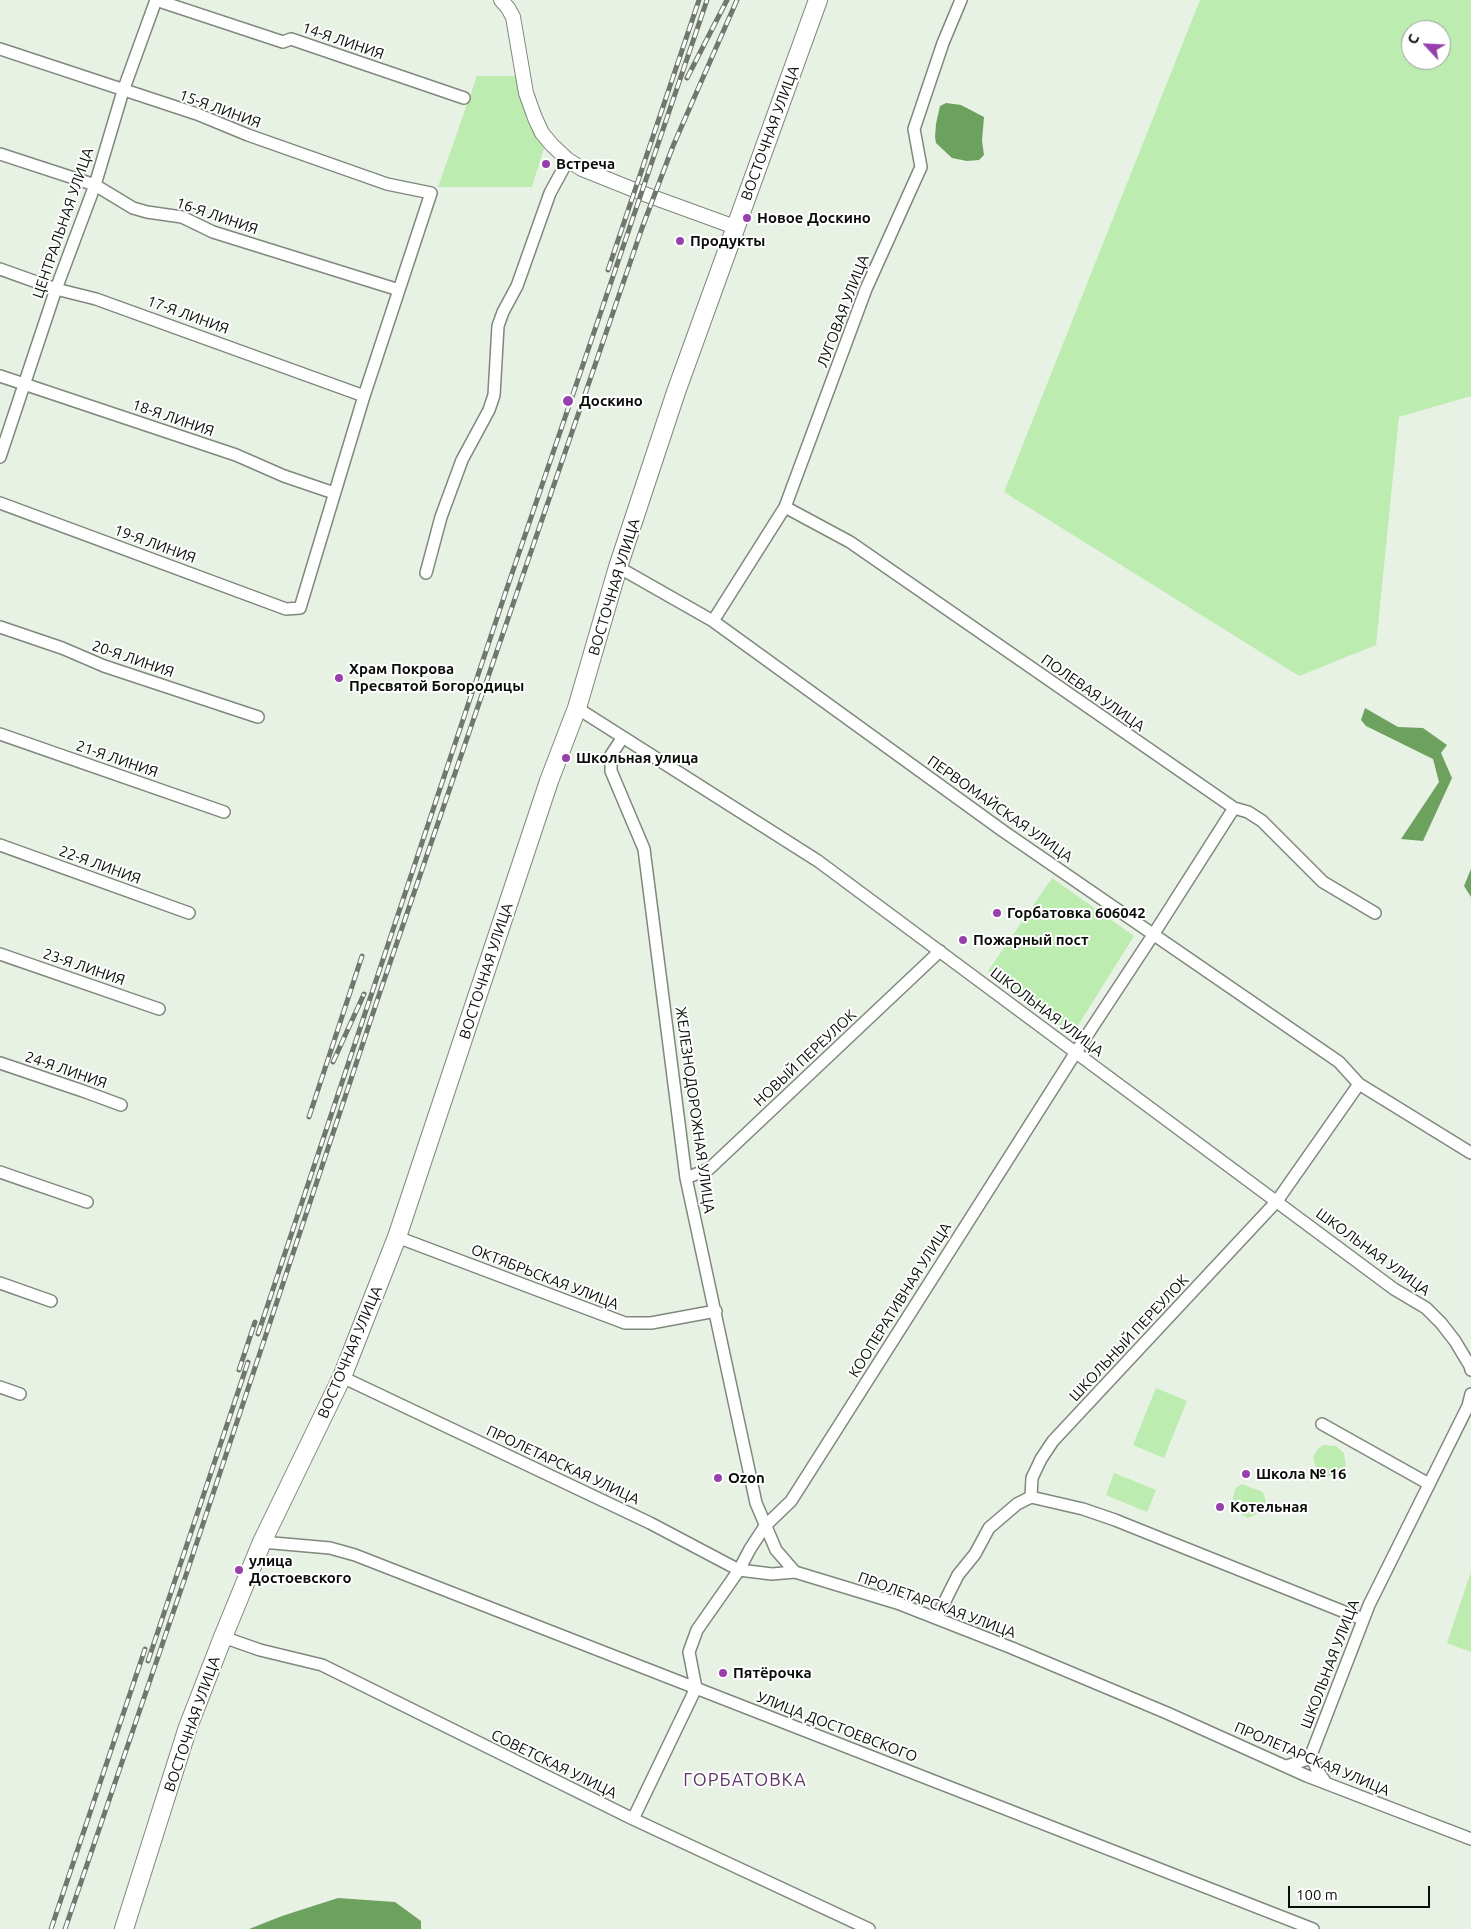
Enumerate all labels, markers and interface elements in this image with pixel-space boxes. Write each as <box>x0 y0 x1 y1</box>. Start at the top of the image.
street label: 14-Я ЛИНИЯ <box>300 19 386 63</box>
north arrow <box>1401 20 1451 70</box>
text: С <box>1404 32 1422 47</box>
street label: ВОСТОЧНАЯ УЛИЦА <box>737 63 803 203</box>
street label: 15-Я ЛИНИЯ <box>177 86 263 132</box>
street label: ЦЕНТРАЛЬНАЯ УЛИЦА <box>29 145 97 301</box>
place label: Встреча <box>556 155 615 173</box>
marker: Встреча <box>540 158 552 170</box>
street label: 16-Я ЛИНИЯ <box>174 194 260 238</box>
place label: Новое Доскино <box>757 209 871 227</box>
marker: Новое Доскино <box>741 212 753 224</box>
place label: Продукты <box>690 232 765 250</box>
marker: Продукты <box>674 235 686 247</box>
street label: ЛУГОВАЯ УЛИЦА <box>813 252 873 370</box>
street label: 17-Я ЛИНИЯ <box>145 292 231 338</box>
place label: Доскино <box>579 392 643 410</box>
marker: Доскино <box>561 394 575 408</box>
street label: 18-Я ЛИНИЯ <box>130 396 216 440</box>
street label: ВОСТОЧНАЯ УЛИЦА <box>585 516 643 658</box>
street label: 19-Я ЛИНИЯ <box>112 521 198 567</box>
street label: 20-Я ЛИНИЯ <box>90 637 176 681</box>
street label: ПОЛЕВАЯ УЛИЦА <box>1038 651 1148 735</box>
place label: Храм Покрова Пресвятой Богородицы <box>349 660 524 695</box>
marker: Храм Покрова Пресвятой Богородицы <box>333 672 345 684</box>
street label: 21-Я ЛИНИЯ <box>74 737 160 781</box>
place label: Школьная улица <box>576 749 698 767</box>
marker: Школьная улица <box>560 752 572 764</box>
street label: ПЕРВОМАЙСКАЯ УЛИЦА <box>924 752 1076 866</box>
street label: 22-Я ЛИНИЯ <box>57 842 143 888</box>
street label: ВОСТОЧНАЯ УЛИЦА <box>455 901 517 1041</box>
place label: Горбатовка 606042 <box>1007 904 1146 922</box>
marker: Горбатовка 606042 <box>991 907 1003 919</box>
place label: Пожарный пост <box>973 931 1088 949</box>
marker: Пожарный пост <box>957 934 969 946</box>
street label: 23-Я ЛИНИЯ <box>41 945 127 989</box>
street label: ШКОЛЬНАЯ УЛИЦА <box>987 964 1107 1060</box>
street label: ЖЕЛЕЗНОДОРОЖНАЯ УЛИЦА <box>672 1006 718 1214</box>
street label: НОВЫЙ ПЕРЕУЛОК <box>750 1006 860 1110</box>
street label: 24-Я ЛИНИЯ <box>23 1048 109 1092</box>
street label: ШКОЛЬНАЯ УЛИЦА <box>1312 1204 1434 1300</box>
street label: КООПЕРАТИВНАЯ УЛИЦА <box>845 1219 955 1381</box>
street label: ОКТЯБРЬСКАЯ УЛИЦА <box>469 1240 621 1314</box>
street label: ШКОЛЬНЫЙ ПЕРЕУЛОК <box>1066 1271 1192 1405</box>
street label: ВОСТОЧНАЯ УЛИЦА <box>314 1283 386 1421</box>
street label: ПРОЛЕТАРСКАЯ УЛИЦА <box>484 1422 642 1508</box>
place label: Школа № 16 <box>1256 1465 1346 1483</box>
marker: Школа № 16 <box>1240 1468 1252 1480</box>
place label: Ozon <box>728 1469 765 1487</box>
marker: Ozon <box>712 1472 724 1484</box>
place label: Котельная <box>1230 1498 1308 1516</box>
marker: Котельная <box>1214 1501 1226 1513</box>
place label: улица Достоевского <box>249 1552 351 1587</box>
marker: улица Достоевского <box>233 1564 245 1576</box>
street label: ПРОЛЕТАРСКАЯ УЛИЦА <box>856 1568 1018 1642</box>
street label: ШКОЛЬНАЯ УЛИЦА <box>1297 1597 1363 1731</box>
street label: ВОСТОЧНАЯ УЛИЦА <box>160 1654 224 1794</box>
place label: Пятёрочка <box>733 1664 812 1682</box>
marker: Пятёрочка <box>717 1667 729 1679</box>
street label: УЛИЦА ДОСТОЕВСКОГО <box>754 1688 920 1766</box>
street label: ПРОЛЕТАРСКАЯ УЛИЦА <box>1232 1718 1392 1800</box>
street label: СОВЕТСКАЯ УЛИЦА <box>488 1726 620 1802</box>
district label: ГОРБАТОВКА <box>682 1769 808 1791</box>
scale bar <box>1291 1876 1434 1908</box>
text: 100 m <box>1296 1886 1338 1903</box>

